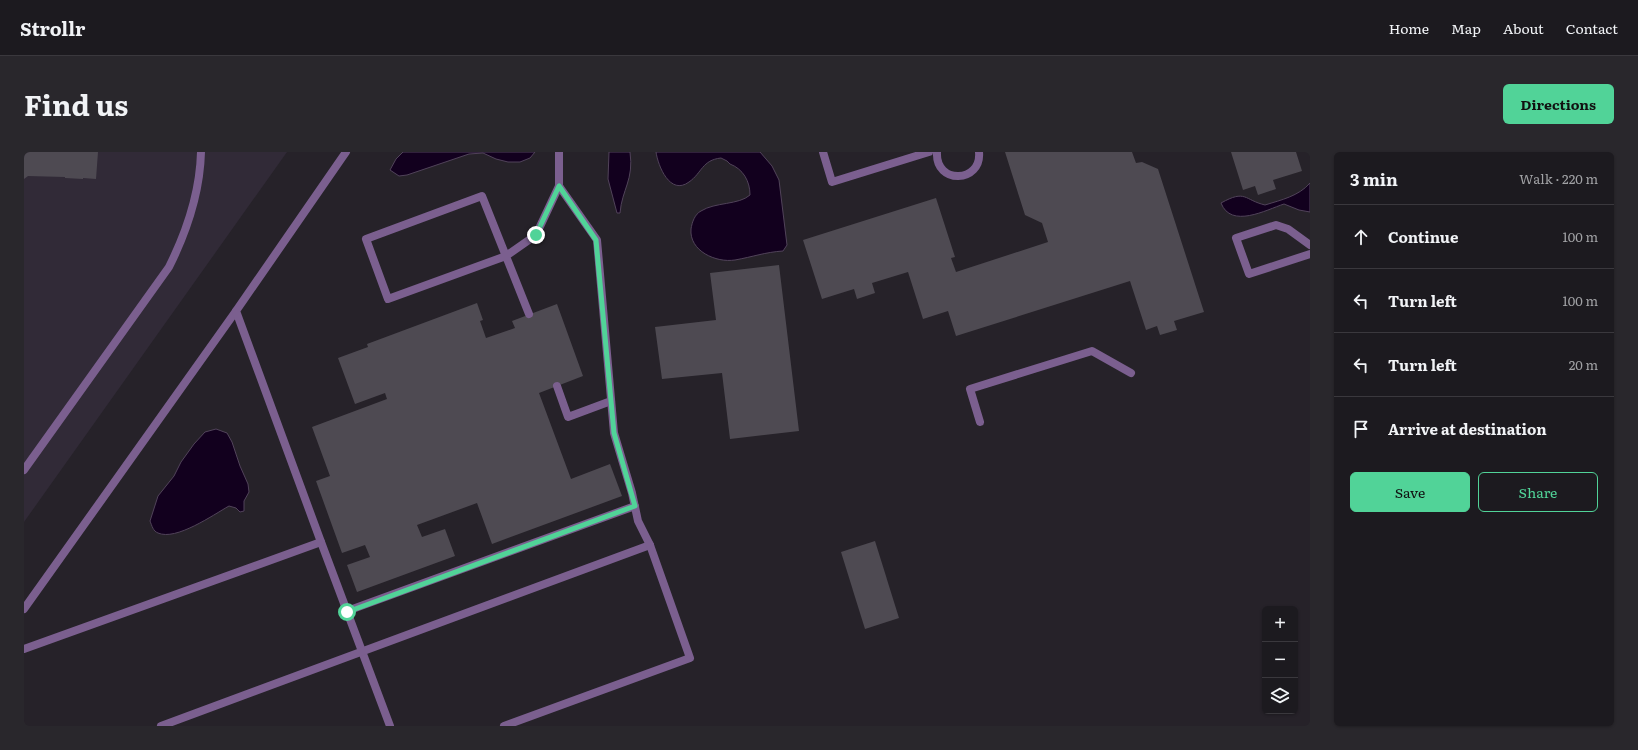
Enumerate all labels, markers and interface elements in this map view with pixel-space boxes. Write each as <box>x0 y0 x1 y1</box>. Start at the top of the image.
text: Strollr <box>20 14 85 42</box>
text: Home <box>1389 18 1429 38</box>
text: Map <box>1451 18 1481 38</box>
text: About <box>1503 18 1544 38</box>
text: Contact <box>1566 18 1618 38</box>
text: Find us <box>24 83 128 125</box>
button: Directions <box>1503 84 1614 124</box>
text: 3 min <box>1350 166 1398 191</box>
text: Walk · 220 m <box>1519 169 1598 188</box>
text: Continue <box>1388 225 1458 248</box>
route end <box>527 226 545 244</box>
icon: ahead <box>1350 226 1372 248</box>
text: 100 m <box>1562 227 1598 246</box>
text: Turn left <box>1388 289 1457 312</box>
icon: left <box>1350 290 1372 312</box>
text: 100 m <box>1562 291 1598 310</box>
text: Turn left <box>1388 353 1457 376</box>
icon: left <box>1350 354 1372 376</box>
text: 20 m <box>1569 355 1598 374</box>
text: Arrive at destination <box>1388 417 1547 440</box>
icon: arrive <box>1350 418 1372 440</box>
button: Save <box>1350 472 1470 512</box>
button: Share <box>1478 472 1598 512</box>
route start <box>338 603 356 621</box>
map controls <box>1262 606 1298 714</box>
button: + <box>1262 606 1298 642</box>
button: − <box>1262 642 1298 678</box>
button: layers <box>1262 678 1298 714</box>

